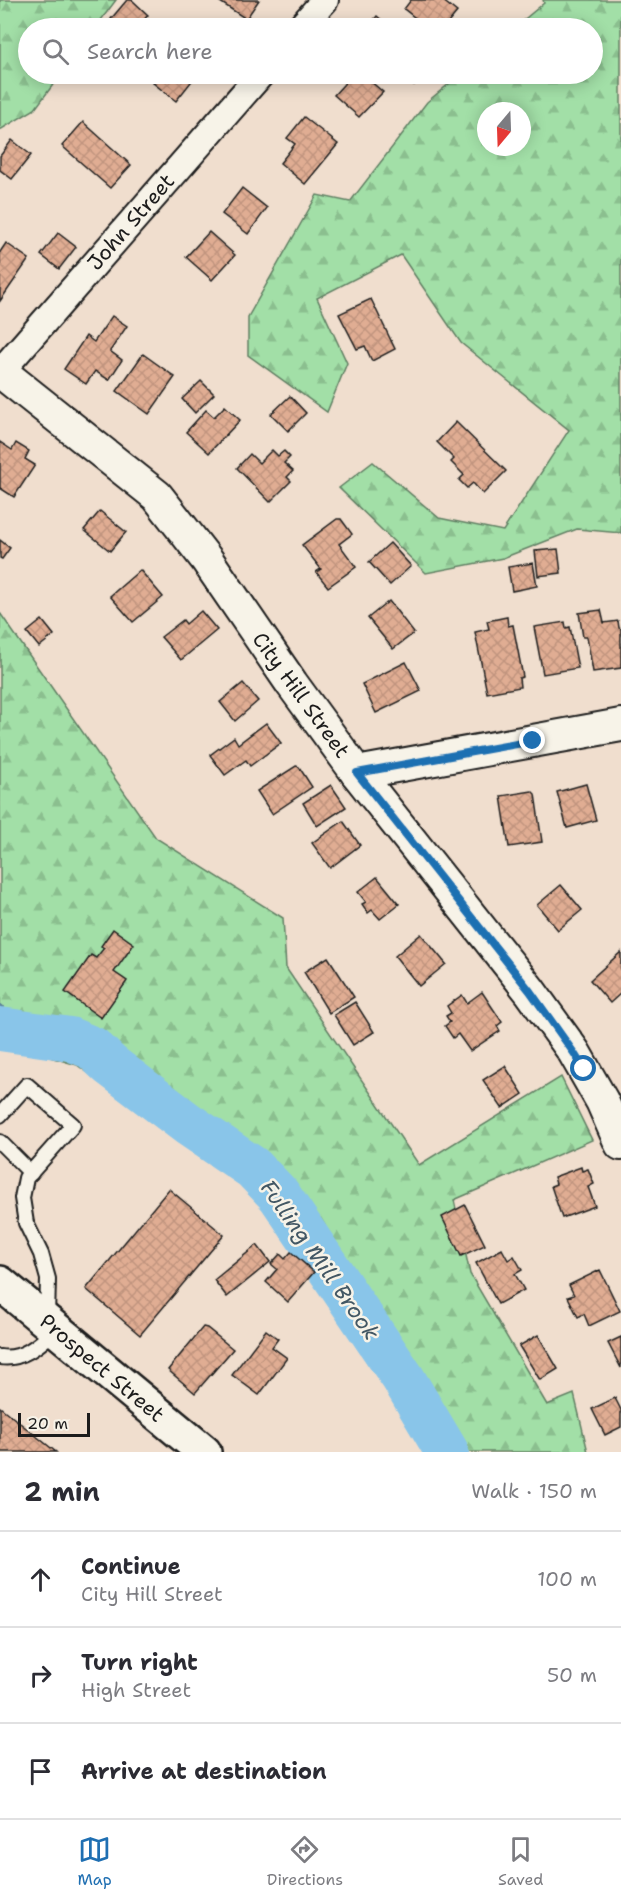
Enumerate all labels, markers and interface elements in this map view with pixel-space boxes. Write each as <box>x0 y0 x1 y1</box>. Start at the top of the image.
search box <box>18 18 603 84</box>
icon: search <box>39 35 72 68</box>
text: Search here <box>87 37 213 66</box>
north arrow <box>477 102 531 156</box>
street label: John Street <box>81 168 181 276</box>
street label: City Hill Street <box>246 627 356 763</box>
route end <box>519 727 545 753</box>
route start <box>570 1055 596 1081</box>
water label: Fulling Mill Brook <box>254 1174 386 1346</box>
street label: Prospect Street <box>34 1308 170 1428</box>
scale bar <box>18 1410 90 1438</box>
text: 20 m <box>27 1413 68 1434</box>
text: 2 min <box>24 1474 100 1509</box>
text: Walk · 150 m <box>471 1478 597 1504</box>
text: Continue <box>81 1552 181 1581</box>
icon: ahead <box>24 1563 57 1596</box>
text: 100 m <box>537 1566 597 1592</box>
text: City Hill Street <box>81 1581 223 1607</box>
text: Turn right <box>81 1648 198 1677</box>
icon: right <box>24 1659 57 1692</box>
text: 50 m <box>547 1662 597 1688</box>
text: High Street <box>81 1677 191 1703</box>
icon: arrive <box>24 1755 57 1788</box>
text: Arrive at destination <box>81 1757 327 1786</box>
tab: Map <box>78 1833 112 1890</box>
tab: Directions <box>267 1833 343 1890</box>
tab: Saved <box>498 1833 544 1890</box>

